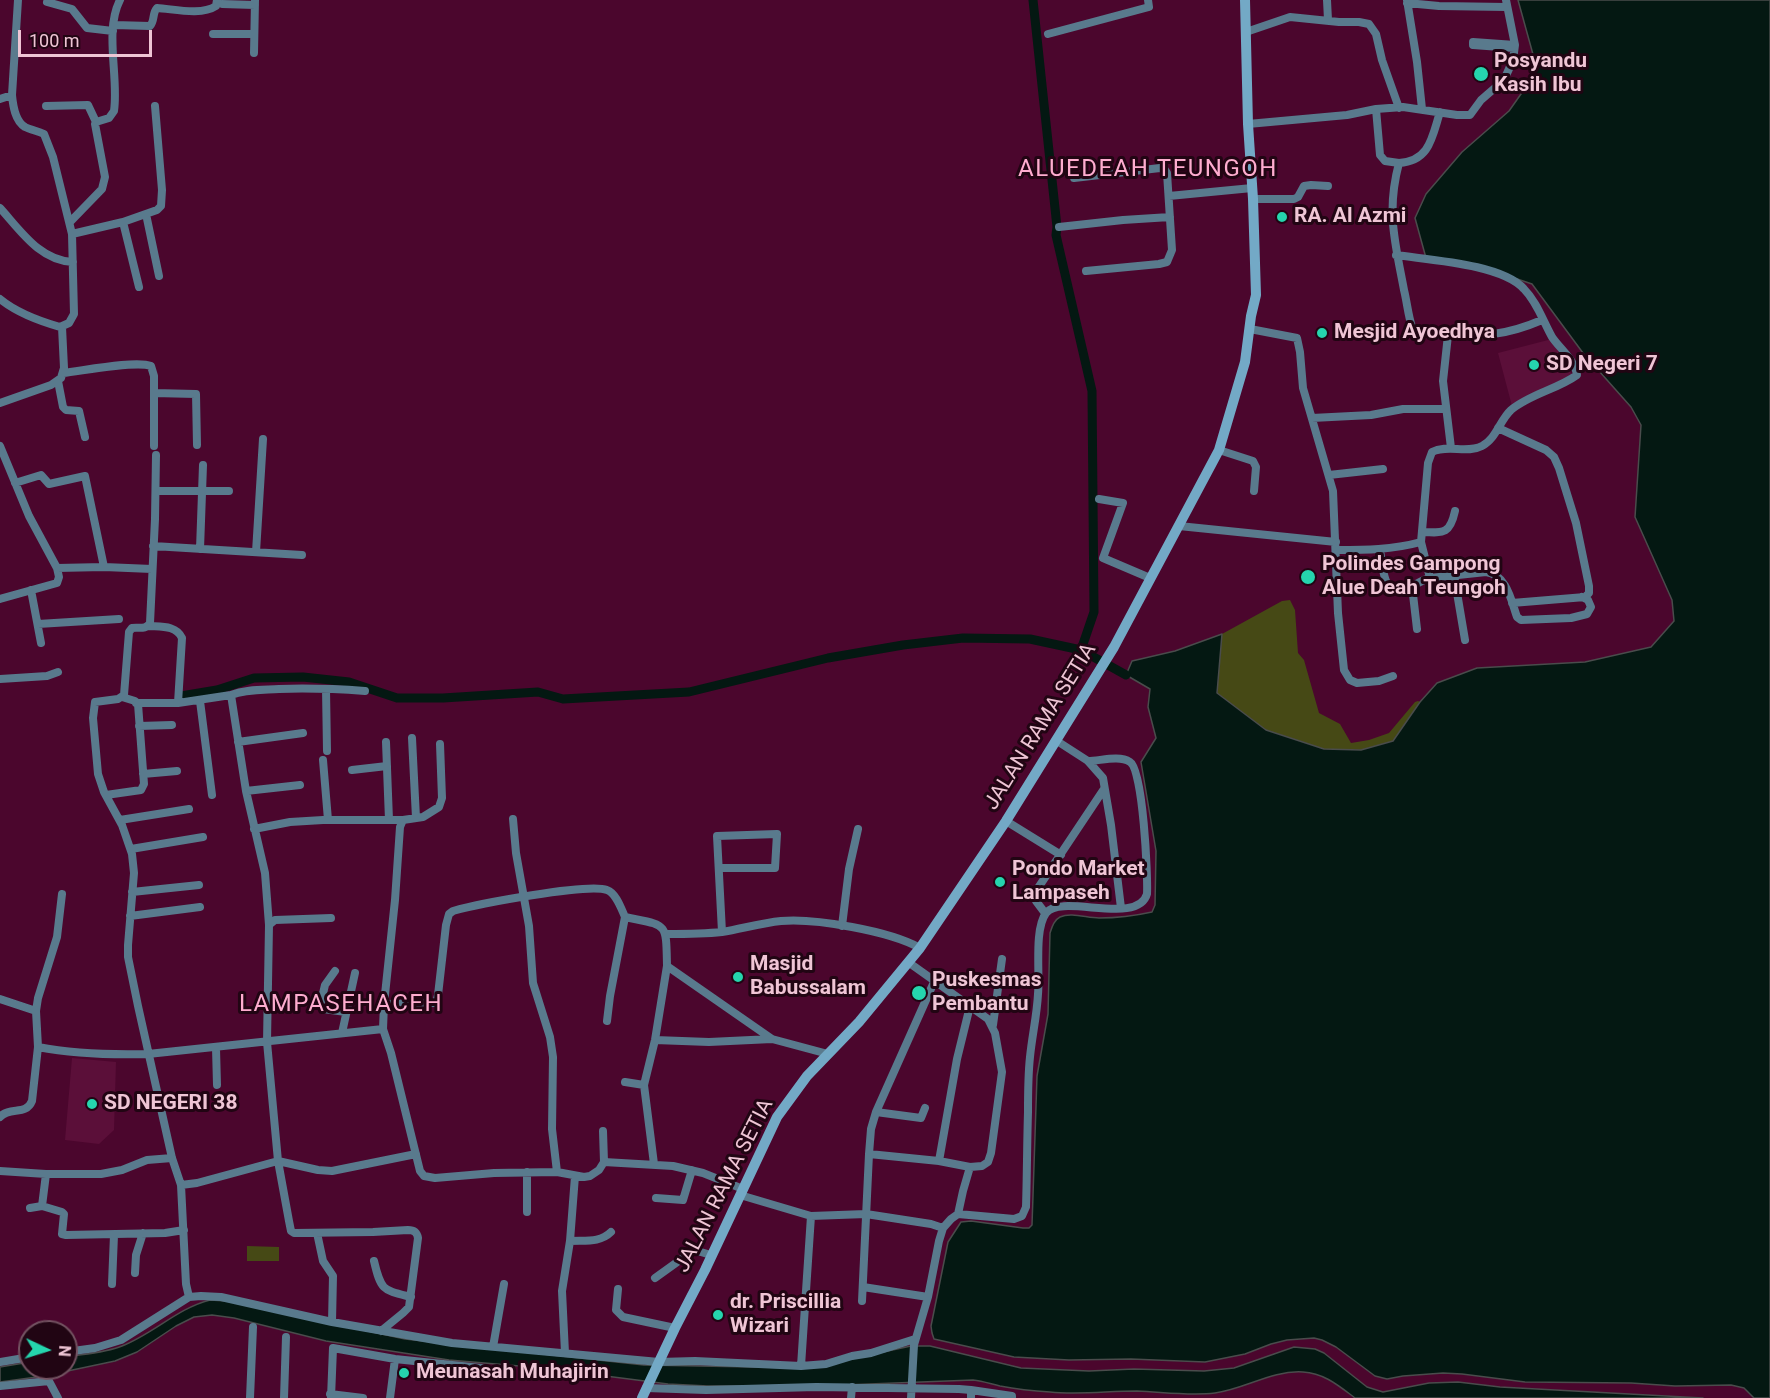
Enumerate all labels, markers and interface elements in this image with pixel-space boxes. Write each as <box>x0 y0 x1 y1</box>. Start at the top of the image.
scale bar <box>21 18 154 56</box>
text: 100 m <box>29 30 80 51</box>
place label: Posyandu Kasih Ibu <box>1494 49 1587 99</box>
marker: Posyandu Kasih Ibu <box>1472 65 1490 83</box>
district label: ALUEDEAH TEUNGOH <box>1018 156 1278 184</box>
place label: RA. Al Azmi <box>1294 204 1406 230</box>
marker: RA. Al Azmi <box>1275 210 1289 224</box>
place label: Mesjid Ayoedhya <box>1334 320 1495 346</box>
marker: Mesjid Ayoedhya <box>1315 326 1329 340</box>
place label: SD Negeri 7 <box>1546 352 1658 378</box>
marker: SD Negeri 7 <box>1527 358 1541 372</box>
place label: Polindes Gampong Alue Deah Teungoh <box>1322 552 1506 602</box>
marker: Polindes Gampong Alue Deah Teungoh <box>1299 568 1317 586</box>
street label: JALAN RAMA SETIA <box>980 639 1102 815</box>
place label: Pondo Market Lampaseh <box>1012 857 1145 907</box>
marker: Pondo Market Lampaseh <box>993 875 1007 889</box>
place label: Masjid Babussalam <box>750 952 866 1002</box>
place label: Puskesmas Pembantu <box>932 968 1041 1018</box>
marker: Masjid Babussalam <box>731 970 745 984</box>
marker: Puskesmas Pembantu <box>910 984 928 1002</box>
district label: LAMPASEHACEH <box>239 991 443 1019</box>
place label: SD NEGERI 38 <box>104 1091 237 1117</box>
street label: JALAN RAMA SETIA <box>670 1095 780 1277</box>
marker: SD NEGERI 38 <box>85 1097 99 1111</box>
place label: dr. Priscillia Wizari <box>730 1290 841 1340</box>
marker: dr. Priscillia Wizari <box>711 1308 725 1322</box>
north arrow <box>18 1320 78 1380</box>
text: N <box>55 1345 74 1357</box>
place label: Meunasah Muhajirin <box>416 1360 609 1386</box>
marker: Meunasah Muhajirin <box>397 1366 411 1380</box>

